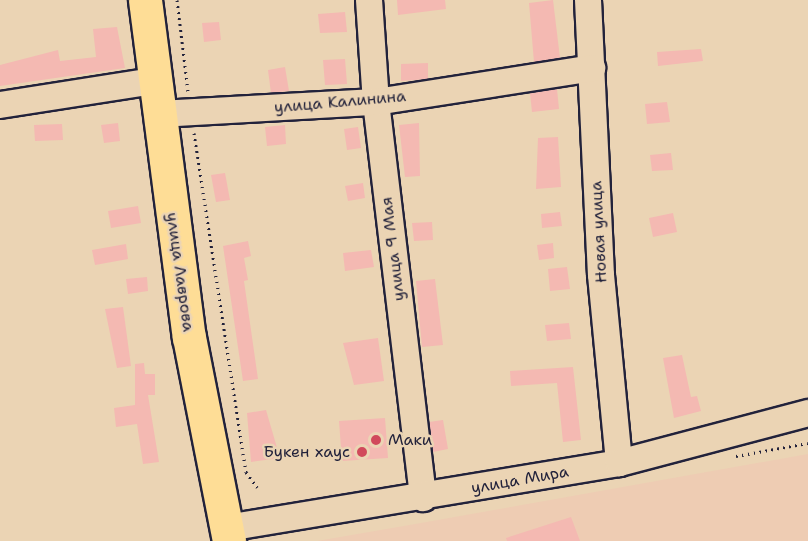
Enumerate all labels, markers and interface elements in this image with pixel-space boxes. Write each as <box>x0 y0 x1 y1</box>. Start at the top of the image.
street label: улица Калинина <box>273 87 407 117</box>
street label: Новая улица <box>587 180 611 284</box>
street label: улица 9 Мая <box>377 196 409 302</box>
street label: улица Лаврова <box>162 211 198 333</box>
place label: Маки <box>388 430 432 450</box>
marker: Маки <box>369 433 383 447</box>
place label: Букен хаус <box>263 442 350 462</box>
marker: Букен хаус <box>355 445 369 459</box>
street label: улица Мира <box>470 462 570 498</box>

